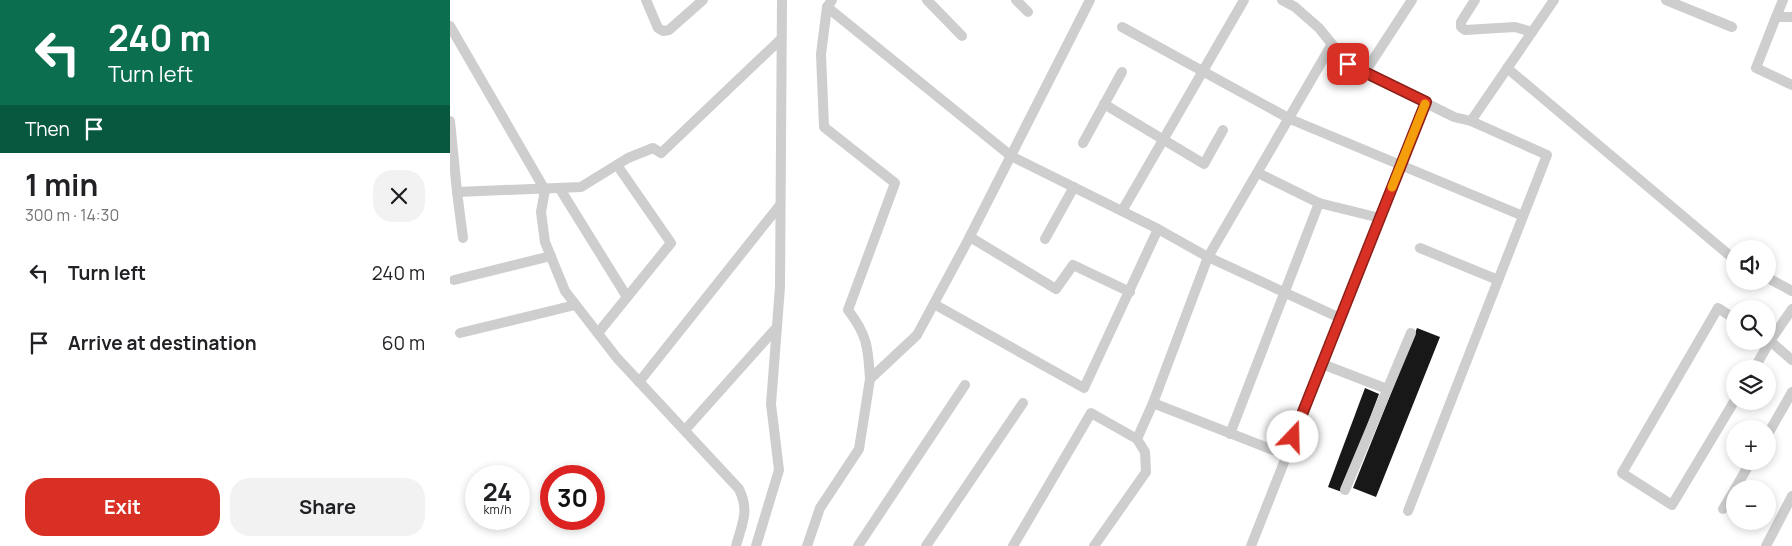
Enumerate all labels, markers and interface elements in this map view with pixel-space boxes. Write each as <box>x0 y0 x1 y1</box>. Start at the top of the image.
text: 240 m <box>108 14 211 62</box>
icon: left <box>25 20 90 85</box>
pin <box>1327 43 1369 85</box>
icon: arrive <box>1334 50 1362 78</box>
text: Turn left <box>108 59 193 89</box>
icon: arrive <box>80 115 108 143</box>
text: Then <box>25 116 70 142</box>
text: 1 min <box>25 164 98 205</box>
button: close <box>373 170 425 222</box>
text: 300 m · 14:30 <box>25 204 119 226</box>
map controls <box>1726 240 1776 530</box>
button: sound <box>1726 240 1776 290</box>
icon: left <box>25 259 53 287</box>
text: Turn left <box>68 260 146 286</box>
text: 240 m <box>372 260 425 286</box>
button: search <box>1726 300 1776 350</box>
icon: arrive <box>25 329 53 357</box>
text: Arrive at destination <box>68 330 257 356</box>
text: 60 m <box>382 330 425 356</box>
button: layers <box>1726 360 1776 410</box>
position arrow <box>1266 410 1318 462</box>
button: + <box>1726 420 1776 470</box>
speed limit sign: 30 <box>540 465 605 530</box>
text: 24 <box>483 474 512 509</box>
button: Exit <box>25 478 220 536</box>
button: Share <box>230 478 425 536</box>
button: − <box>1726 480 1776 530</box>
text: km/h <box>484 501 511 518</box>

